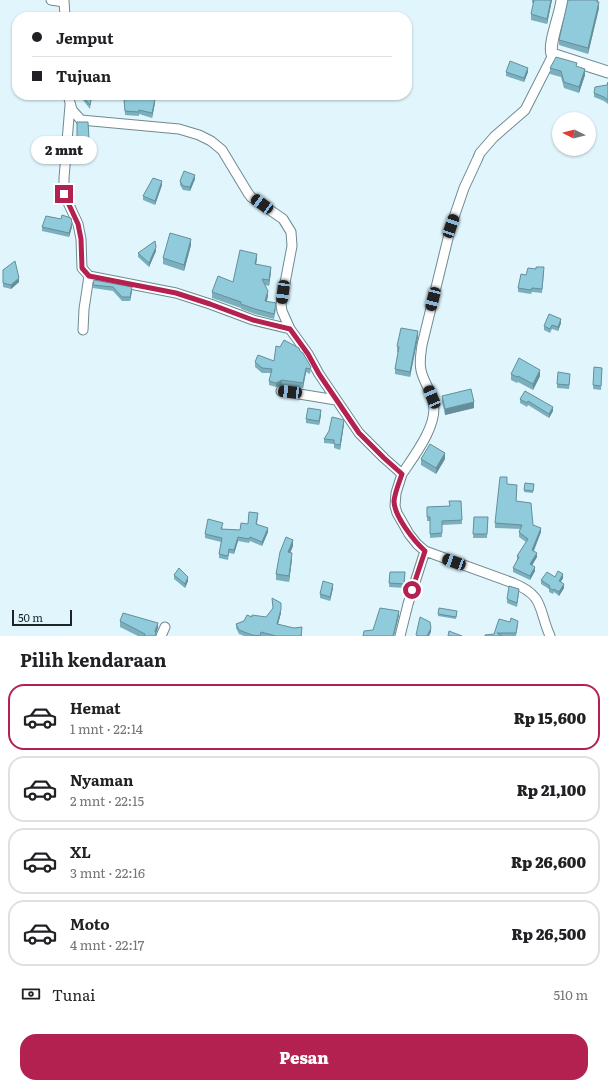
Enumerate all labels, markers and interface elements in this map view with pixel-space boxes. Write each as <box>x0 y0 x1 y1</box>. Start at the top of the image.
text: Jemput <box>56 26 114 49</box>
text: Tujuan <box>56 64 111 87</box>
north arrow <box>552 112 596 156</box>
map controls <box>552 112 596 156</box>
callout: 2 mnt <box>31 136 97 164</box>
text: 2 mnt <box>45 140 83 159</box>
route end <box>55 185 73 203</box>
car <box>249 192 275 216</box>
car <box>441 213 461 239</box>
car <box>276 279 290 305</box>
car <box>424 286 442 312</box>
car <box>422 384 442 410</box>
car <box>277 385 303 399</box>
car <box>441 552 467 572</box>
route start <box>403 581 421 599</box>
scale bar <box>12 608 72 627</box>
text: 50 m <box>18 609 43 625</box>
text: Pilih kendaraan <box>20 646 166 673</box>
text: Hemat <box>70 696 121 719</box>
icon: car <box>22 699 58 735</box>
text: Rp 15,600 <box>514 706 586 729</box>
text: 1 mnt · 22:14 <box>70 719 143 738</box>
text: Nyaman <box>70 768 133 791</box>
icon: car <box>22 771 58 807</box>
text: Rp 21,100 <box>517 778 586 801</box>
text: 2 mnt · 22:15 <box>70 791 144 810</box>
text: XL <box>70 840 91 863</box>
icon: car <box>22 843 58 879</box>
text: Rp 26,600 <box>511 850 586 873</box>
text: 3 mnt · 22:16 <box>70 863 145 882</box>
text: Moto <box>70 912 110 935</box>
icon: car <box>22 915 58 951</box>
text: Rp 26,500 <box>512 922 586 945</box>
text: 4 mnt · 22:17 <box>70 935 144 954</box>
icon: cash <box>20 983 42 1005</box>
text: Tunai <box>52 983 95 1006</box>
text: 510 m <box>553 985 588 1004</box>
button: Pesan <box>20 1034 588 1080</box>

